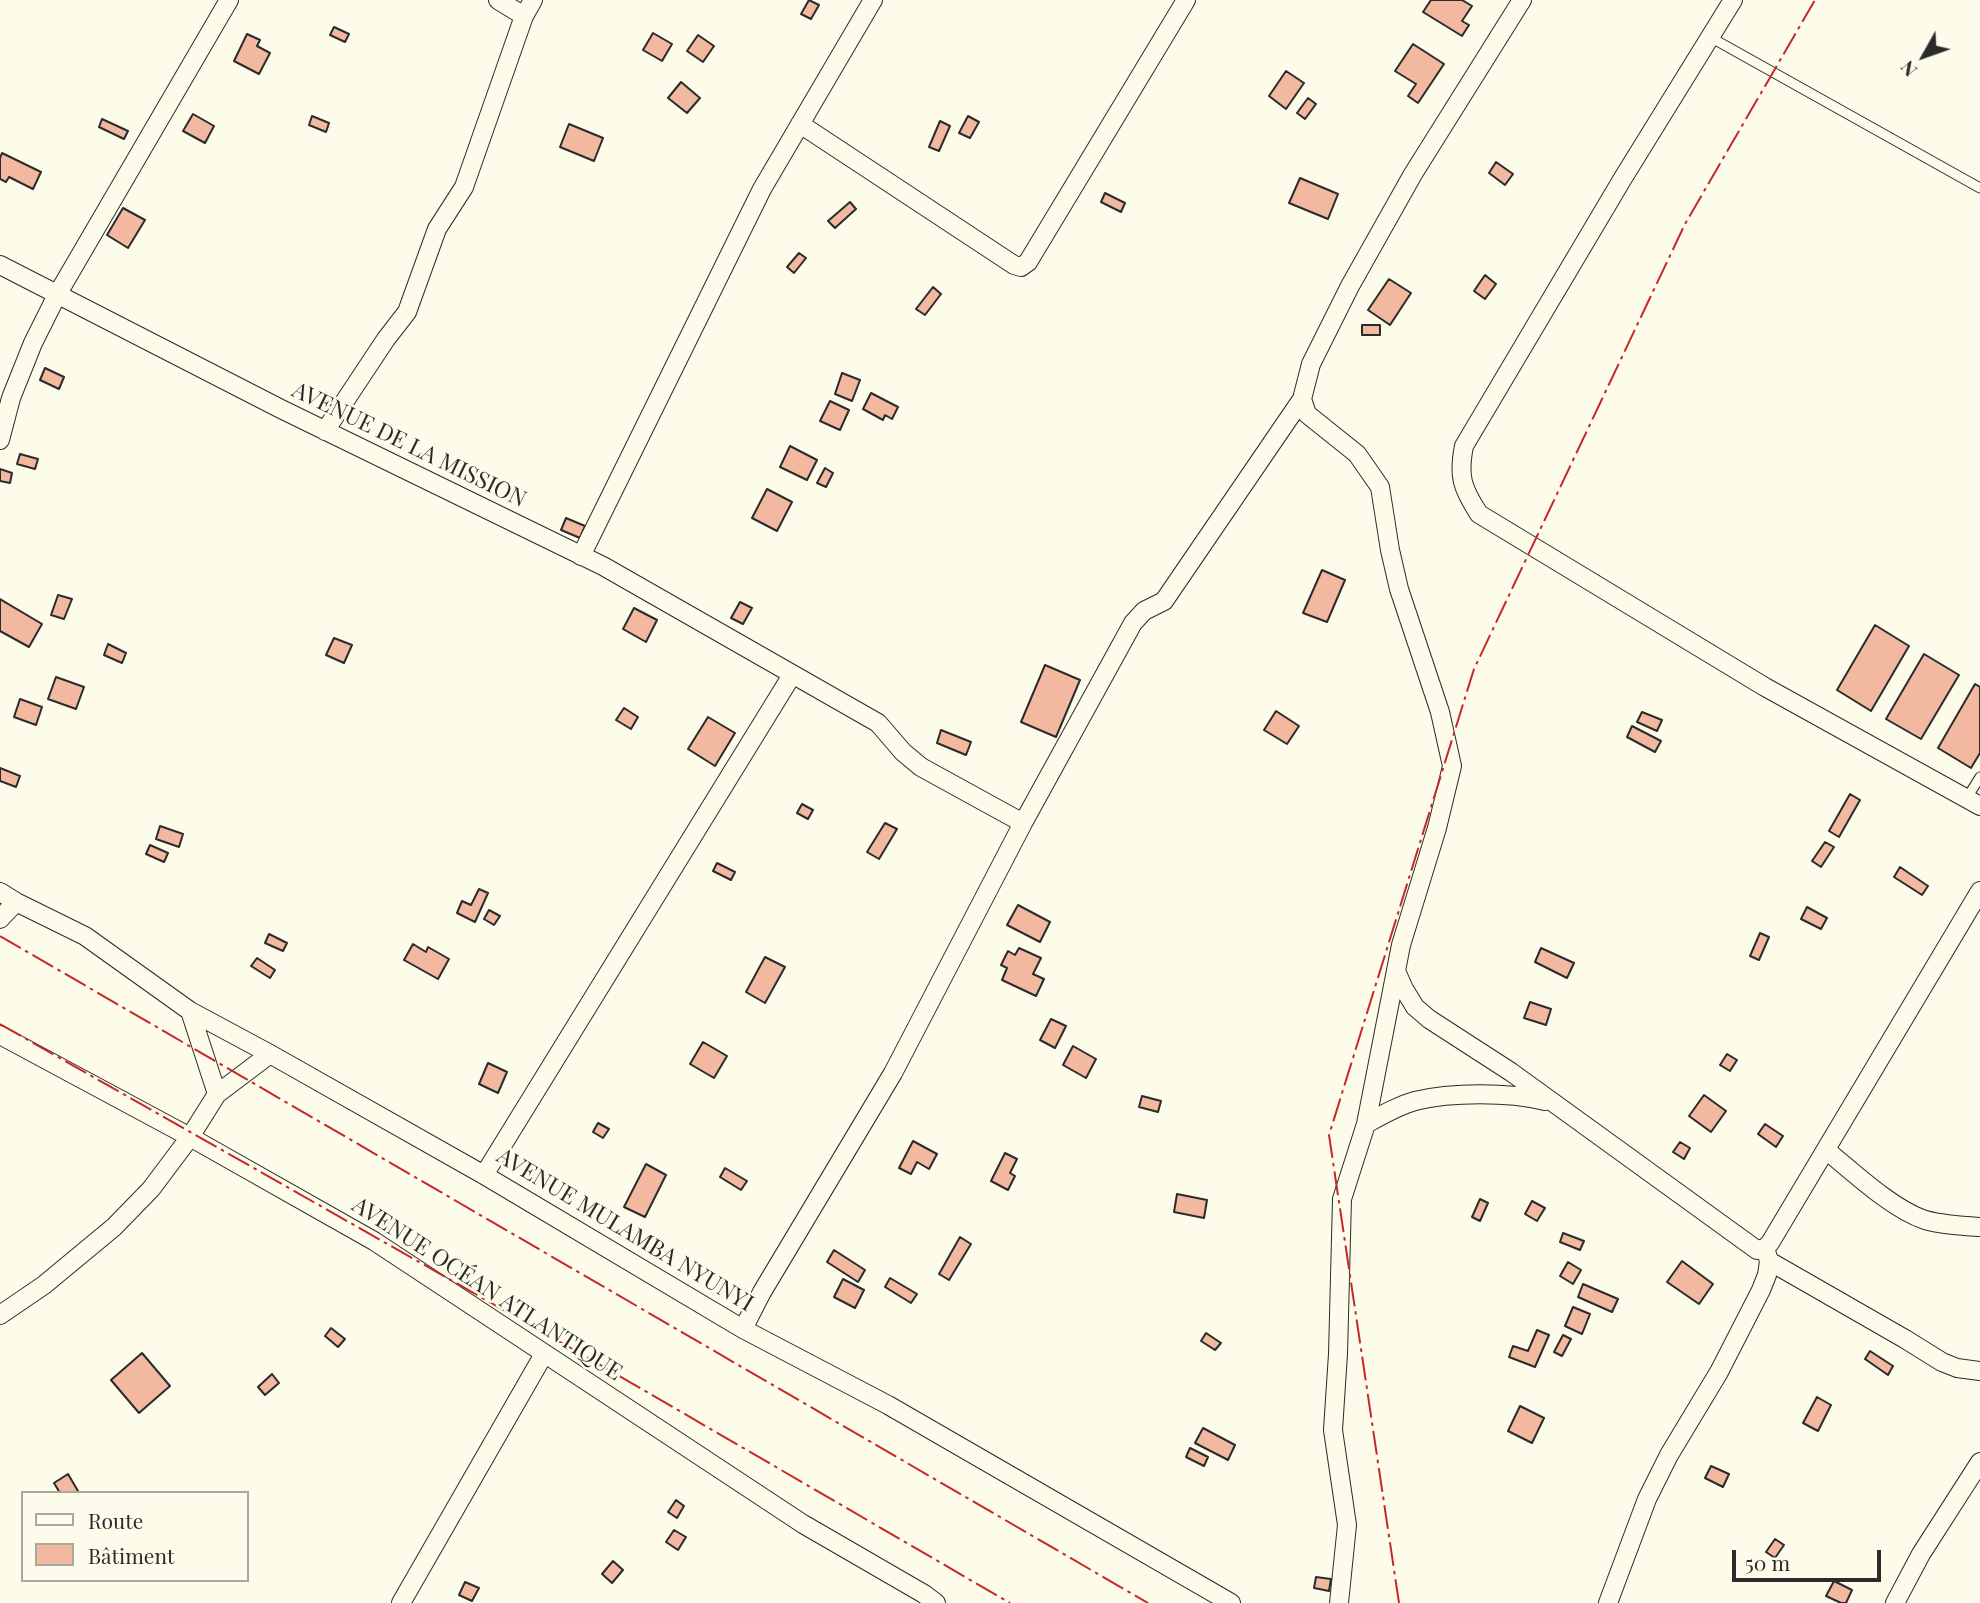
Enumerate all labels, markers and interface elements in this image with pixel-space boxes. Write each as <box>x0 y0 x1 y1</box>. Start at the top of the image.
north arrow <box>1889 21 1959 91</box>
text: N <box>1894 56 1922 83</box>
street label: AVENUE DE LA MISSION <box>288 376 530 514</box>
street label: AVENUE MULAMBA NYUNYI <box>492 1142 758 1318</box>
street label: AVENUE OCÉAN ATLANTIQUE <box>347 1191 627 1387</box>
legend <box>21 1491 248 1582</box>
text: Route <box>88 1506 143 1534</box>
scale bar <box>1735 1536 1884 1580</box>
text: Bâtiment <box>88 1541 174 1569</box>
text: 50 m <box>1745 1548 1790 1576</box>

